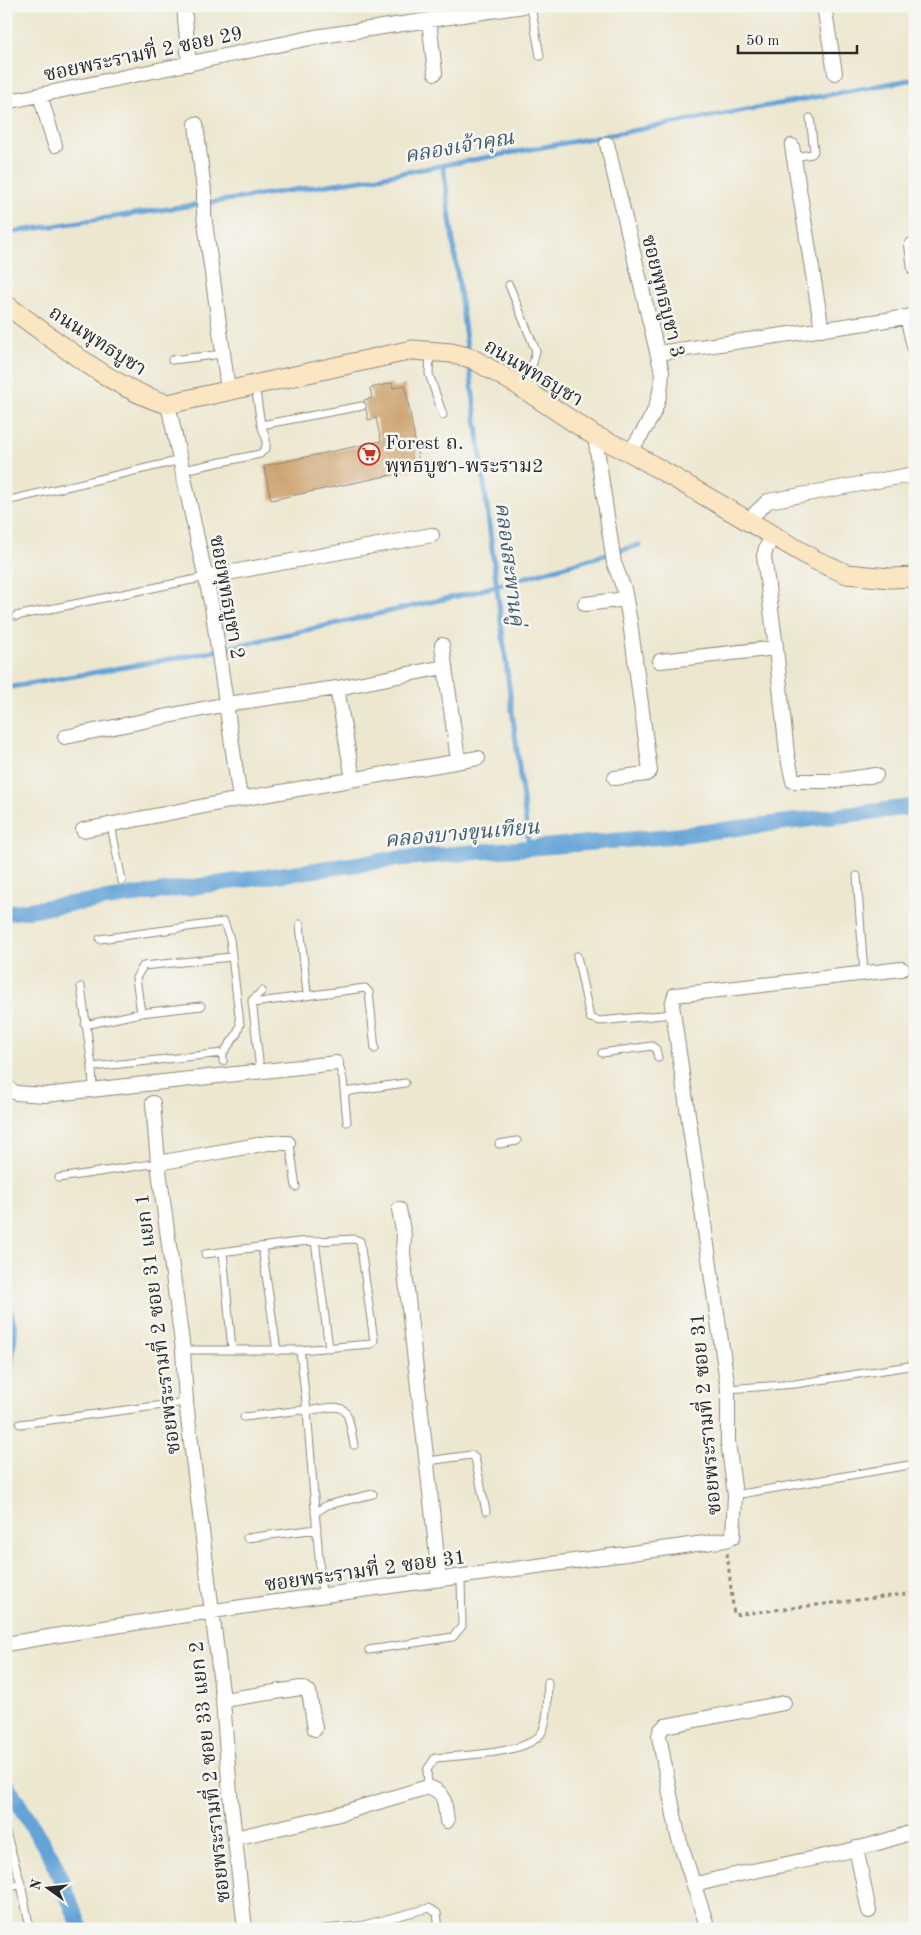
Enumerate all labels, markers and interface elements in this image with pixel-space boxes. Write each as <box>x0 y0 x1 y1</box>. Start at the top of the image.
street label: ซอยพระรามที่ 2 ซอย 29 <box>41 17 245 86</box>
scale bar <box>738 22 857 54</box>
text: 50 m <box>746 34 780 49</box>
water label: คลองเจ้าคุณ <box>402 124 517 169</box>
street label: ซอยพุทธบูชา 3 <box>636 233 687 360</box>
street label: ถนนพุทธบูชา <box>44 303 149 381</box>
street label: ถนนพุทธบูชา <box>480 336 586 412</box>
place label: Forest ถ. พุทธบูชา-พระราม2 <box>385 434 544 478</box>
supermarket icon: Forest ถ. พุทธบูชา-พระราม2 <box>357 442 381 466</box>
water label: คลองสะพานคู่ <box>489 501 529 630</box>
street label: ซอยพุทธบูชา 2 <box>204 534 247 661</box>
water label: คลองบางขุนเทียน <box>384 815 541 854</box>
street label: ซอยพระรามที่ 2 ซอย 31 แยก 1 <box>126 1192 185 1456</box>
street label: ซอยพระรามที่ 2 ซอย 31 <box>681 1312 726 1516</box>
street label: ซอยพระรามที่ 2 ซอย 31 <box>262 1541 467 1596</box>
street label: ซอยพระรามที่ 2 ซอย 33 แยก 2 <box>180 1640 235 1904</box>
north arrow <box>22 1862 72 1912</box>
text: N <box>28 1878 45 1892</box>

